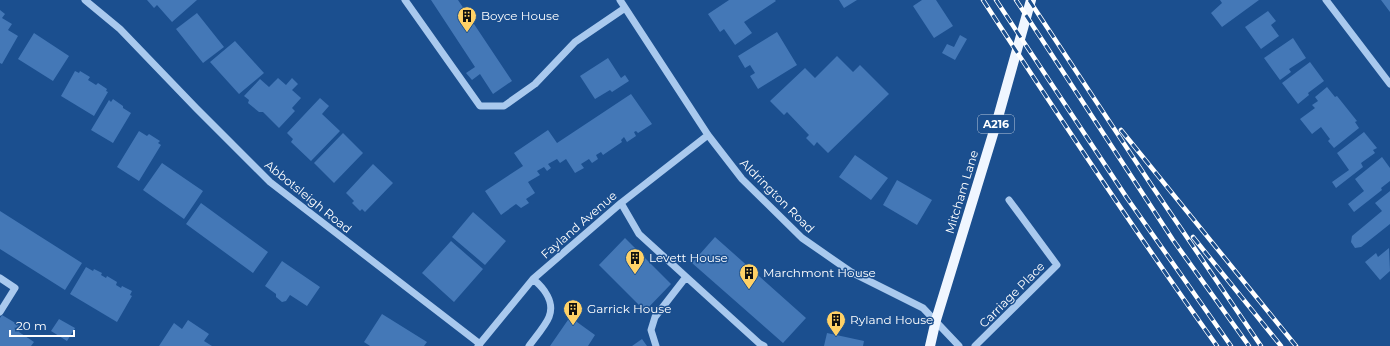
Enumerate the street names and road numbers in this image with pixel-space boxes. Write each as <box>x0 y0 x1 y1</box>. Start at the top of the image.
road number: A216 <box>978 115 1014 133</box>
street label: Mitcham Lane <box>942 148 981 235</box>
street label: Aldrington Road <box>737 155 818 236</box>
street label: Abbotsleigh Road <box>262 157 355 236</box>
street label: Fayland Avenue <box>538 188 620 262</box>
street label: Carriage Place <box>976 259 1048 331</box>

